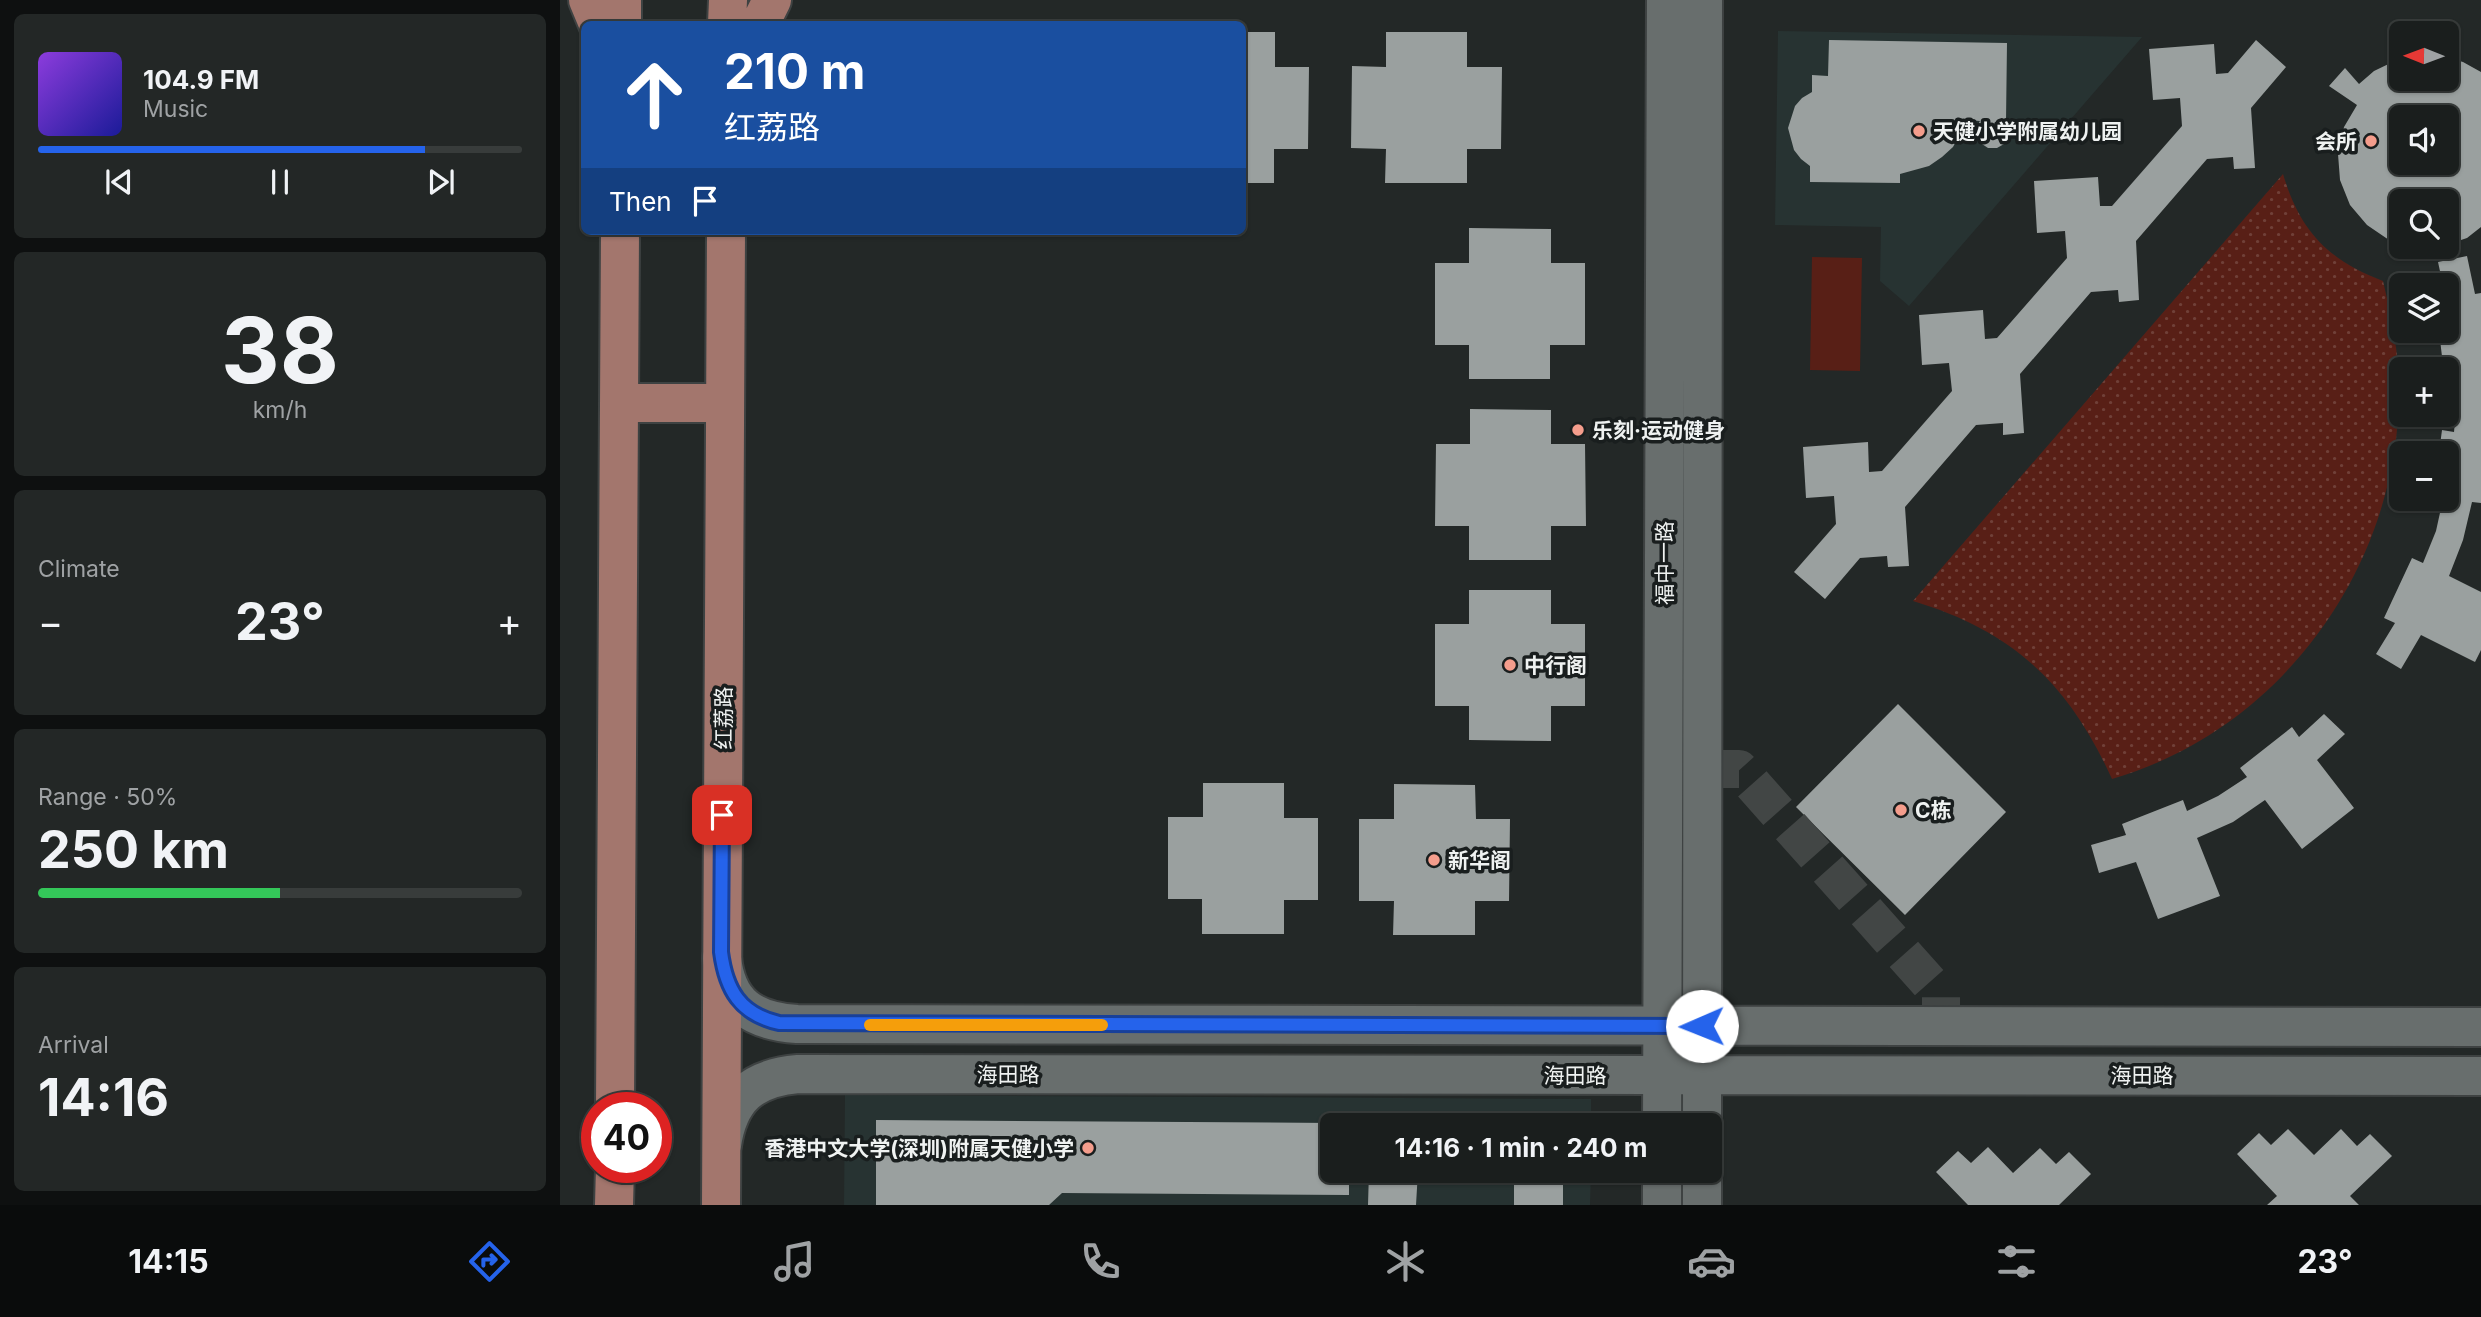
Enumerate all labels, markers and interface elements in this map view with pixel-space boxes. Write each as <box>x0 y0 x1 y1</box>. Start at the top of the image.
north arrow <box>2389 21 2459 91</box>
map controls <box>2389 21 2459 511</box>
text: 210 m <box>724 42 865 101</box>
icon: ahead <box>609 49 700 140</box>
text: 104.9 FM <box>143 64 259 95</box>
text: Music <box>143 95 208 123</box>
button: sound <box>2389 105 2459 175</box>
text: 红荔路 <box>724 108 820 147</box>
place label: 天健小学附属幼儿园 <box>1933 119 2122 144</box>
marker: 天健小学附属幼儿园 <box>1911 123 1927 139</box>
place label: 会所 <box>2315 129 2357 154</box>
marker: 会所 <box>2363 133 2379 149</box>
icon: previous <box>100 163 138 201</box>
icon: pause <box>261 163 299 201</box>
icon: next <box>422 163 460 201</box>
icon: arrive <box>686 182 724 220</box>
text: Then <box>609 186 672 217</box>
button: search <box>2389 189 2459 259</box>
button: layers <box>2389 273 2459 343</box>
text: 38 <box>221 295 339 405</box>
button: + <box>2389 357 2459 427</box>
text: km/h <box>253 396 307 424</box>
place label: 乐刻·运动健身 <box>1592 418 1725 443</box>
marker: 乐刻·运动健身 <box>1570 422 1586 438</box>
button: − <box>2389 441 2459 511</box>
street label: 福中一路 <box>1652 521 1677 605</box>
text: Climate <box>38 555 120 583</box>
text: 23° <box>235 590 325 653</box>
text: − <box>38 599 63 645</box>
text: + <box>497 599 522 645</box>
place label: 中行阁 <box>1524 653 1587 678</box>
marker: 中行阁 <box>1502 657 1518 673</box>
street label: 红荔路 <box>711 687 736 750</box>
text: Range · 50% <box>38 783 177 811</box>
pin <box>692 785 752 845</box>
icon: arrive <box>703 796 741 834</box>
place label: C栋 <box>1915 798 1952 823</box>
marker: C栋 <box>1893 802 1909 818</box>
text: 250 km <box>38 818 229 881</box>
place label: 新华阁 <box>1448 848 1511 873</box>
marker: 新华阁 <box>1426 852 1442 868</box>
position arrow <box>1665 989 1739 1063</box>
text: Arrival <box>38 1031 109 1059</box>
street label: 海田路 <box>977 1062 1040 1087</box>
street label: 海田路 <box>1544 1063 1607 1088</box>
street label: 海田路 <box>2111 1063 2174 1088</box>
text: 14:16 <box>38 1066 169 1129</box>
speed limit sign: 40 <box>581 1092 672 1183</box>
text: 14:16 · 1 min · 240 m <box>1395 1132 1647 1163</box>
place label: 香港中文大学(深圳)附属天健小学 <box>764 1136 1074 1161</box>
marker: 香港中文大学(深圳)附属天健小学 <box>1080 1140 1096 1156</box>
icon: directions <box>465 1237 514 1286</box>
icon: music <box>770 1237 819 1286</box>
icon: phone <box>1076 1237 1125 1286</box>
icon: climate <box>1381 1237 1430 1286</box>
icon: car <box>1687 1237 1736 1286</box>
icon: filters <box>1992 1237 2041 1286</box>
text: 14:15 <box>128 1242 209 1281</box>
text: 23° <box>2297 1242 2353 1281</box>

